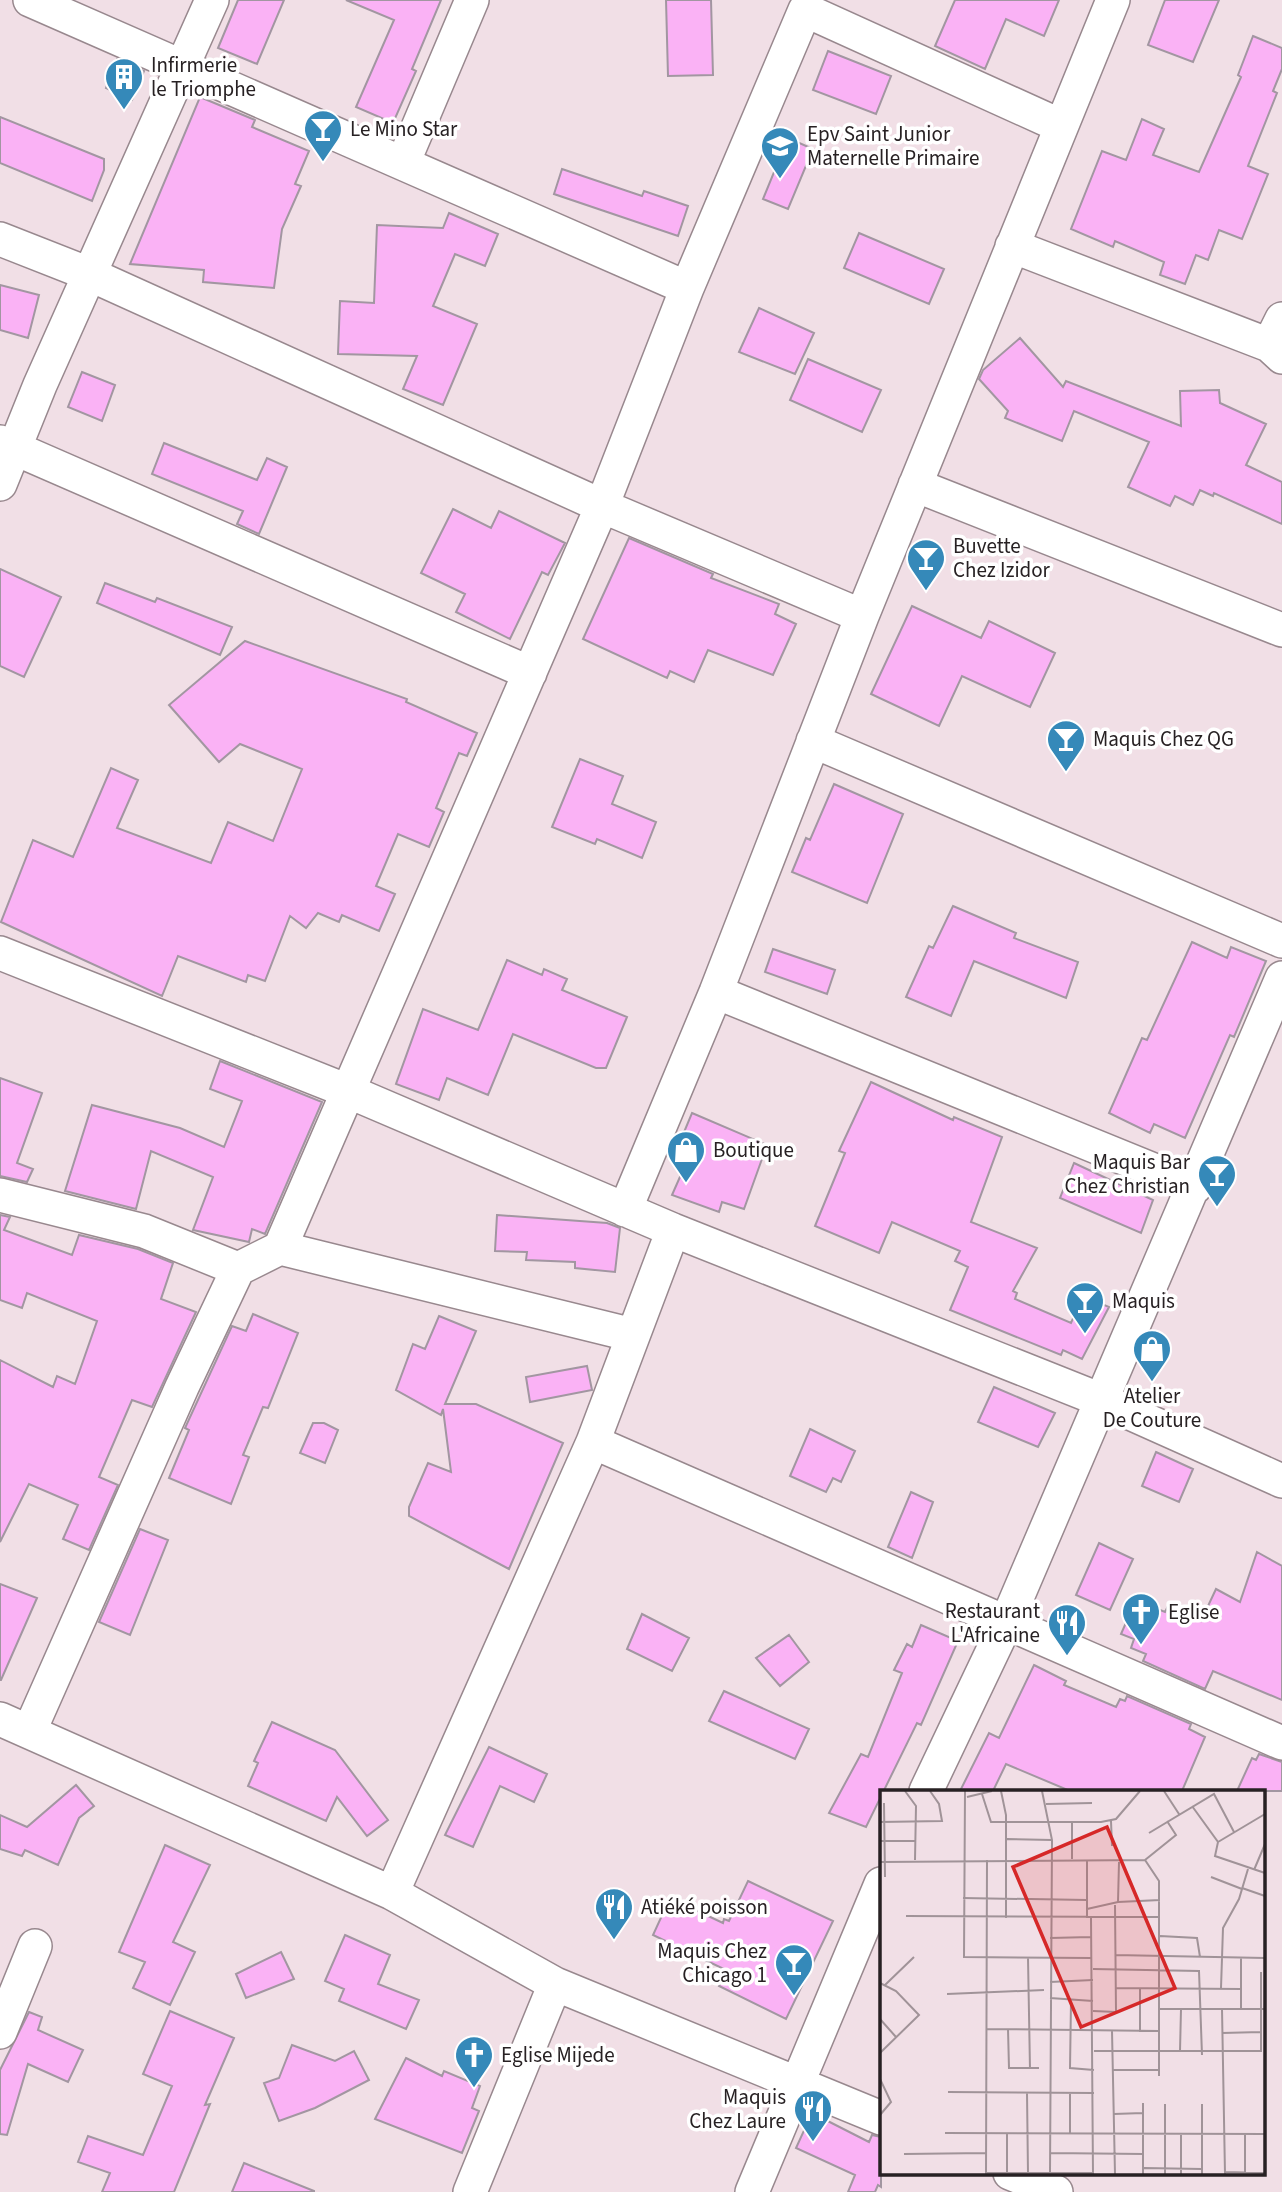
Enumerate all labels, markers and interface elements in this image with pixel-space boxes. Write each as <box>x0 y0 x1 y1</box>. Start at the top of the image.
place label: Infirmerie le Triomphe <box>151 50 256 104</box>
building icon: Infirmerie le Triomphe <box>103 56 145 111</box>
bar icon: Le Mino Star <box>302 108 344 163</box>
place label: Le Mino Star <box>350 114 458 144</box>
place label: Epv Saint Junior Maternelle Primaire <box>807 119 979 173</box>
school or university icon: Epv Saint Junior Maternelle Primaire <box>759 125 801 180</box>
place label: Buvette Chez Izidor <box>953 531 1051 585</box>
bar icon: Buvette Chez Izidor <box>905 537 947 592</box>
bar icon: Maquis Chez QG <box>1045 718 1087 773</box>
place label: Maquis Chez QG <box>1093 724 1234 754</box>
shop icon: Boutique <box>665 1129 707 1184</box>
place label: Boutique <box>713 1135 794 1165</box>
place label: Maquis Bar Chez Christian <box>1064 1147 1191 1201</box>
bar icon: Maquis Bar Chez Christian <box>1196 1153 1238 1208</box>
bar icon: Maquis <box>1064 1280 1106 1335</box>
place label: Maquis <box>1112 1286 1175 1316</box>
shop icon: Atelier De Couture <box>1131 1328 1173 1383</box>
place label: Atelier De Couture <box>1103 1381 1201 1435</box>
church icon: Eglise <box>1120 1591 1162 1646</box>
place label: Restaurant L'Africaine <box>945 1596 1040 1650</box>
place label: Eglise <box>1168 1597 1219 1627</box>
restaurant icon: Restaurant L'Africaine <box>1046 1602 1088 1657</box>
inset map <box>880 1790 1264 2174</box>
restaurant icon: Atiéké poisson <box>593 1886 635 1941</box>
place label: Atiéké poisson <box>641 1892 768 1922</box>
place label: Maquis Chez Chicago 1 <box>657 1936 767 1990</box>
bar icon: Maquis Chez Chicago 1 <box>773 1942 815 1997</box>
church icon: Eglise Mijede <box>453 2034 495 2089</box>
place label: Eglise Mijede <box>501 2040 615 2070</box>
place label: Maquis Chez Laure <box>689 2082 786 2136</box>
restaurant icon: Maquis Chez Laure <box>792 2088 834 2143</box>

